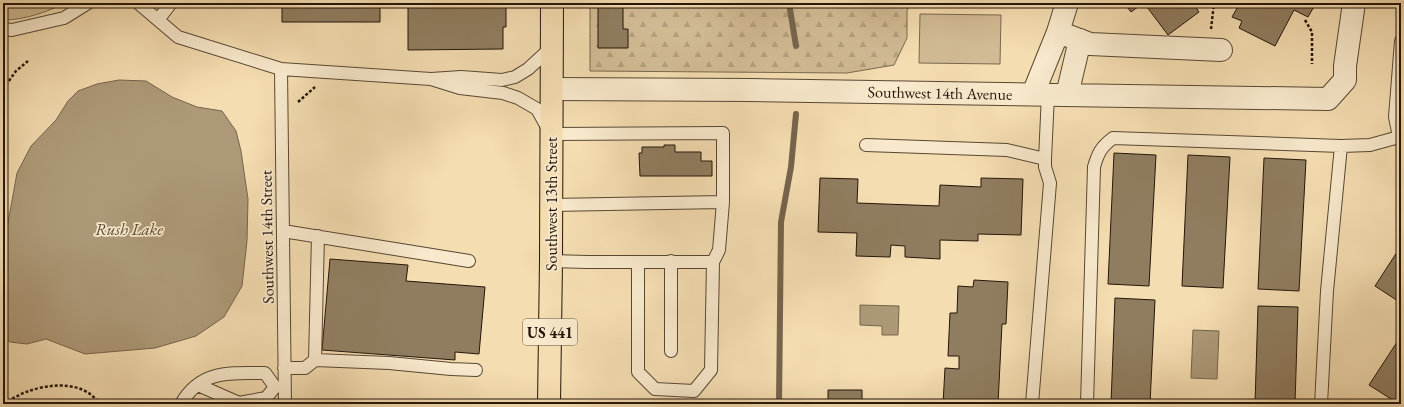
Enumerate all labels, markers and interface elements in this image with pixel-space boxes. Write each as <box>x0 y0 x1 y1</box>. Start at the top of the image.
street label: Southwest 14th Avenue <box>868 81 1012 105</box>
street label: Southwest 13th Street <box>541 137 562 271</box>
street label: Southwest 14th Street <box>255 170 279 304</box>
water label: Rush Lake <box>95 218 163 240</box>
road number: US 441 <box>523 319 577 345</box>

